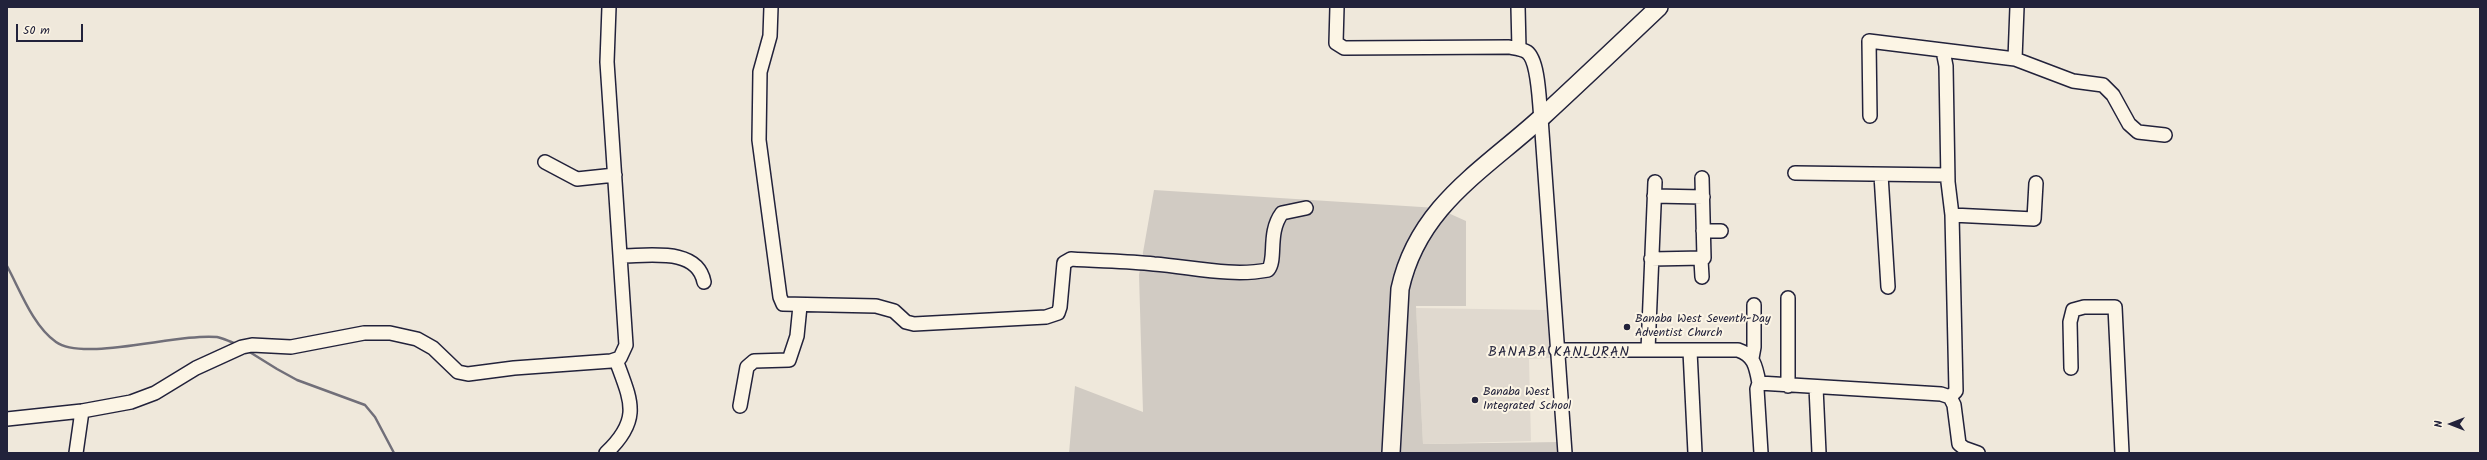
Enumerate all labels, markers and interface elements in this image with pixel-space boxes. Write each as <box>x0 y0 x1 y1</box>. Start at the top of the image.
scale bar <box>18 16 85 42</box>
text: 50 m <box>23 21 50 40</box>
place label: Banaba West Seventh-Day Adventist Church <box>1635 313 1771 341</box>
marker: Banaba West Seventh-Day Adventist Church <box>1622 322 1632 332</box>
district label: BANABA KANLURAN <box>1488 346 1630 362</box>
place label: Banaba West Integrated School <box>1483 386 1571 414</box>
marker: Banaba West Integrated School <box>1470 395 1480 405</box>
north arrow <box>2431 404 2471 444</box>
text: N <box>2430 421 2448 427</box>

